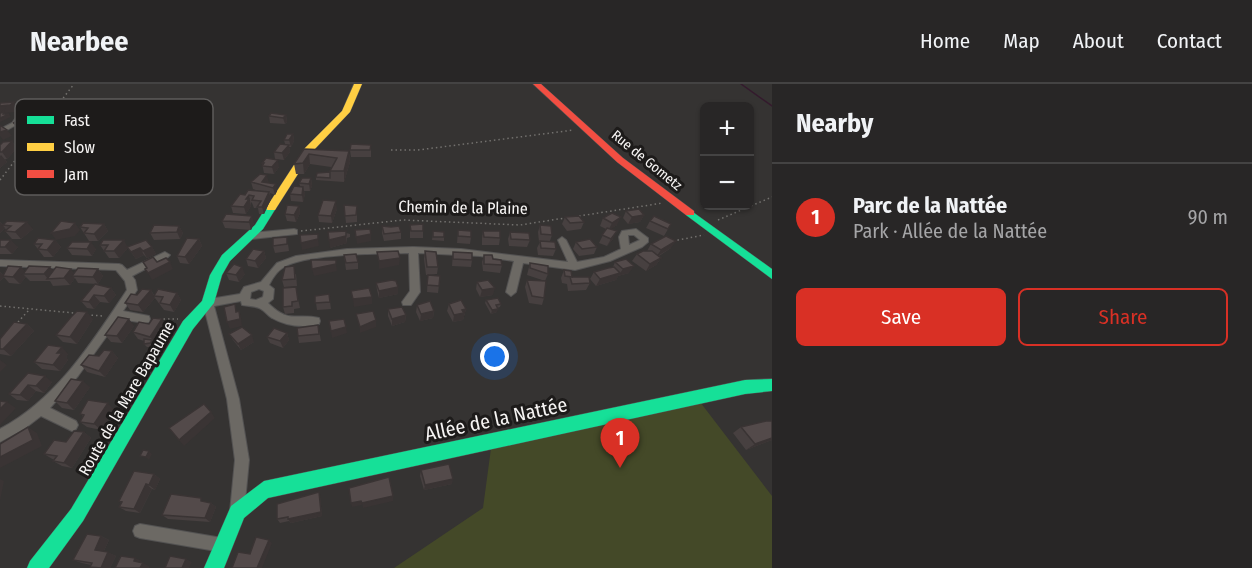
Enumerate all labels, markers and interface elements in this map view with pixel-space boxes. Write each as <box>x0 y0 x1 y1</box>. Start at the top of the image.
text: Nearbee <box>30 25 129 58</box>
text: Home <box>920 28 970 54</box>
text: Map <box>1003 28 1040 54</box>
text: About <box>1073 28 1124 54</box>
text: Contact <box>1157 28 1222 54</box>
legend <box>15 99 213 195</box>
map controls <box>700 102 754 210</box>
button: + <box>700 102 754 156</box>
text: Nearby <box>796 108 873 139</box>
text: Fast <box>64 111 91 130</box>
street label: Rue de Gometz <box>608 127 686 194</box>
text: Slow <box>64 138 95 157</box>
button: − <box>700 156 754 210</box>
text: Jam <box>64 165 89 184</box>
text: Parc de la Nattée <box>853 192 1007 219</box>
street label: Chemin de la Plaine <box>398 197 528 218</box>
text: 1 <box>811 205 820 229</box>
text: 90 m <box>1188 205 1228 229</box>
text: Park · Allée de la Nattée <box>853 219 1047 243</box>
button: Save <box>796 288 1006 346</box>
button: Share <box>1018 288 1228 346</box>
street label: Route de la Mare Bapaume <box>74 318 179 479</box>
your location <box>480 342 509 371</box>
street label: Allée de la Nattée <box>423 392 569 446</box>
pin: 1 <box>600 418 640 468</box>

